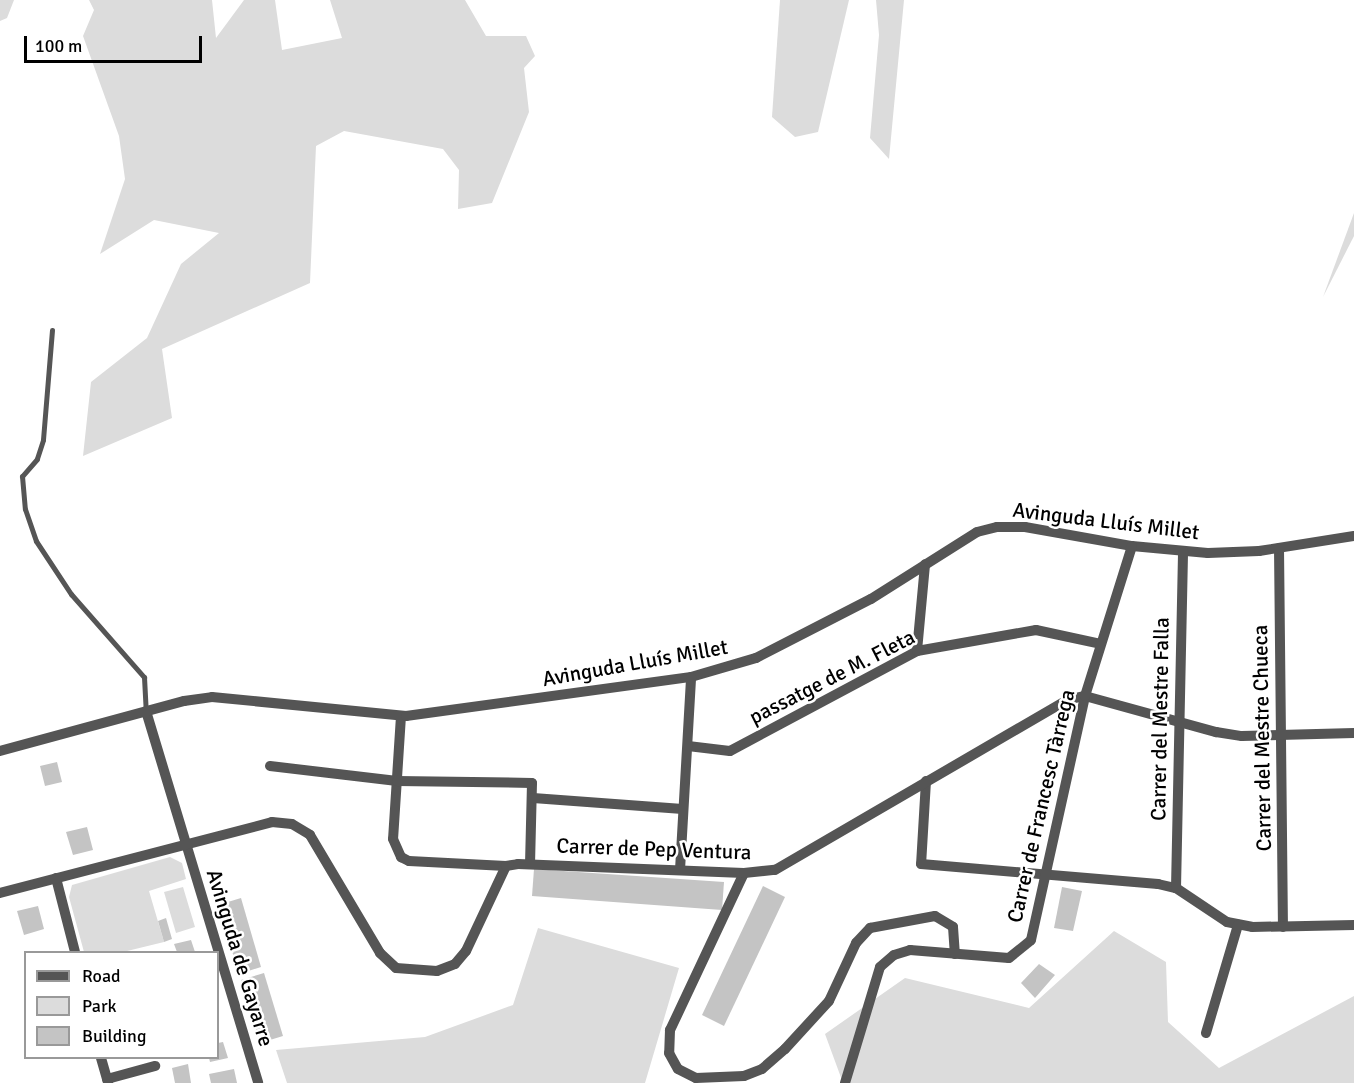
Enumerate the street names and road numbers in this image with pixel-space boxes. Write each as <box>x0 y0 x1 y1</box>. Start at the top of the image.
street label: Avinguda Lluís Millet <box>1011 497 1201 545</box>
street label: Carrer del Mestre Falla <box>1146 617 1174 821</box>
street label: passatge de M. Fleta <box>745 624 919 730</box>
street label: Carrer del Mestre Chueca <box>1247 625 1277 851</box>
street label: Avinguda Lluís Millet <box>540 634 730 692</box>
street label: Carrer de Francesc Tàrrega <box>1002 687 1080 925</box>
street label: Carrer de Pep Ventura <box>556 833 752 865</box>
street label: Avinguda de Gayarre <box>201 866 279 1050</box>

